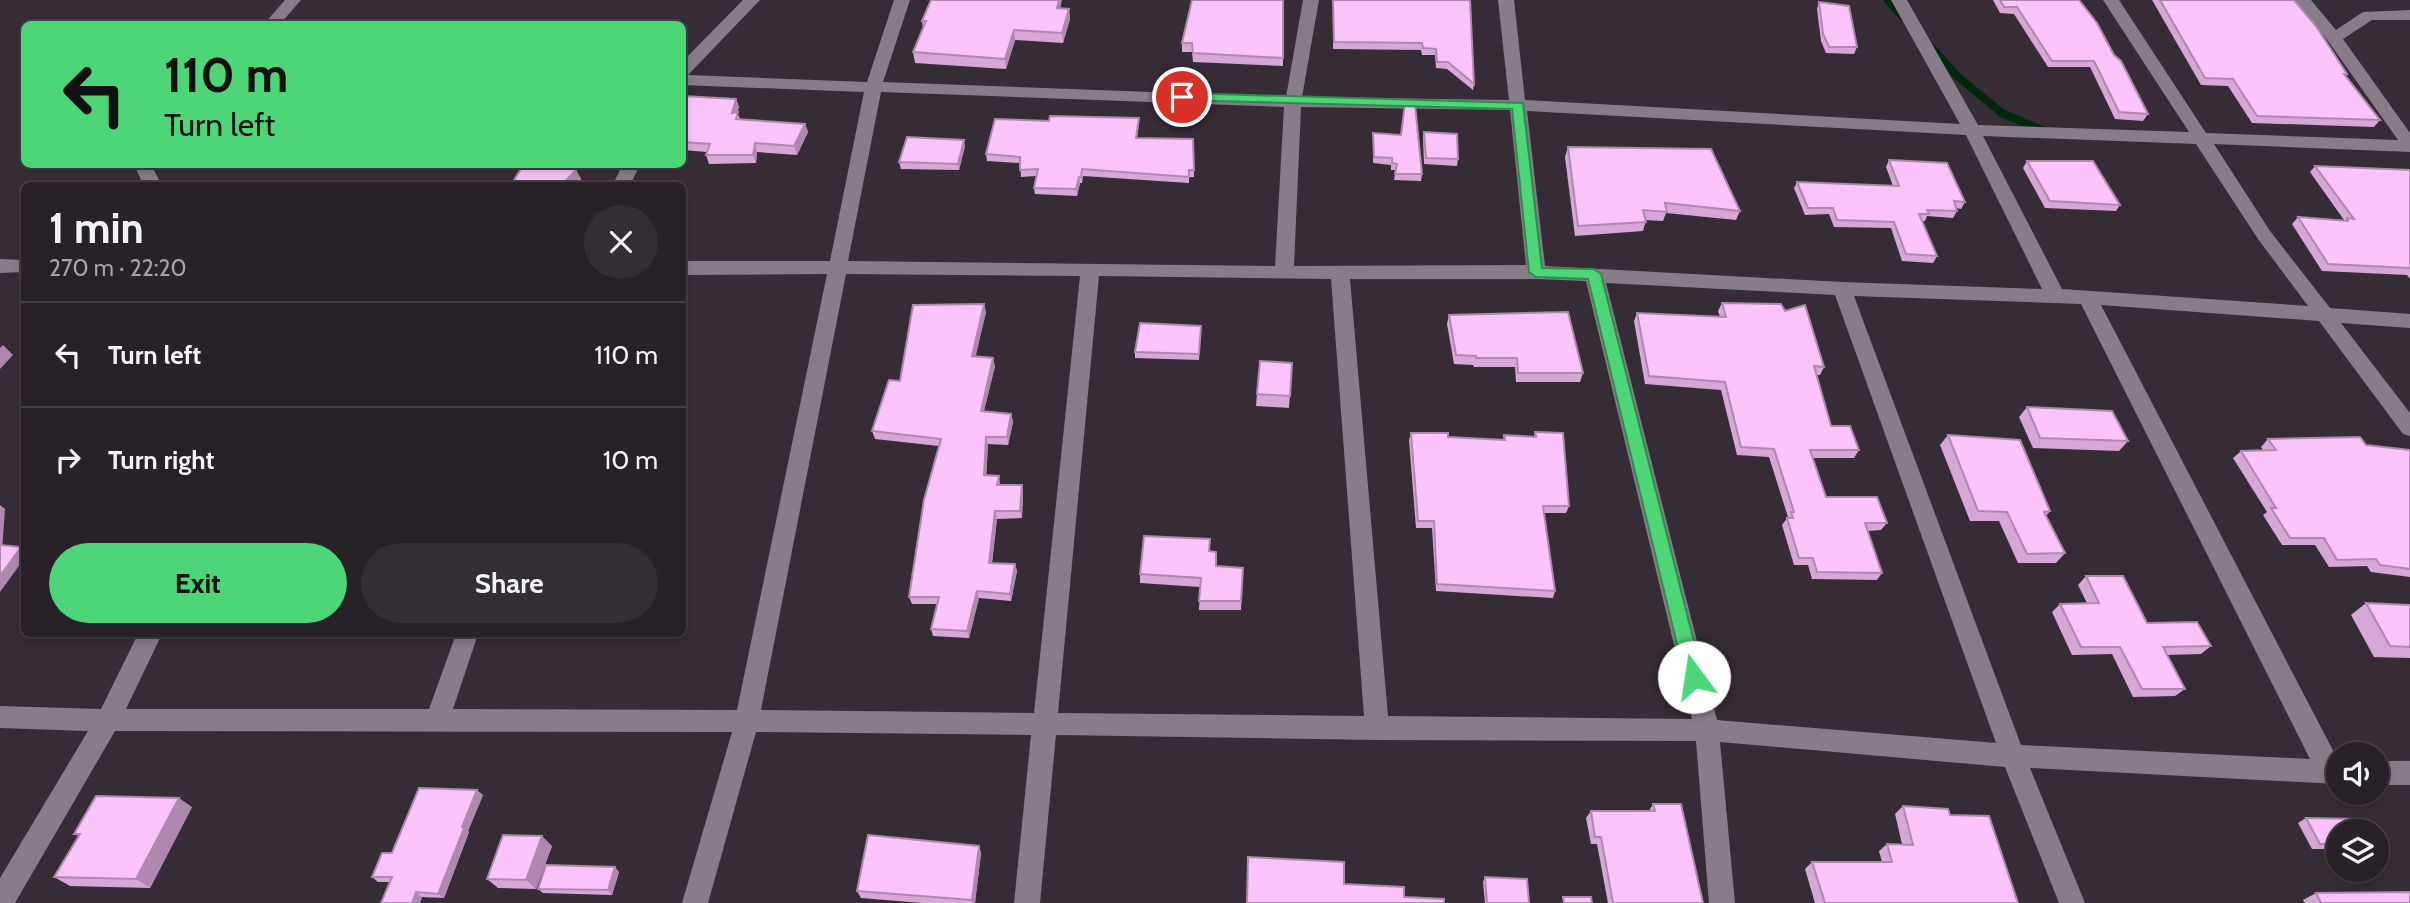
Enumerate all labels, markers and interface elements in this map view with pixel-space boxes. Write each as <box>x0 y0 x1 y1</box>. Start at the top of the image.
text: 110 m <box>164 45 288 104</box>
icon: left <box>49 49 140 140</box>
pin <box>1152 67 1212 127</box>
icon: arrive <box>1163 78 1201 116</box>
text: Turn left <box>164 105 275 144</box>
text: 1 min <box>49 202 144 254</box>
button: close <box>584 205 658 279</box>
text: 270 m · 22:20 <box>49 254 187 282</box>
icon: left <box>49 336 87 374</box>
text: Turn left <box>108 339 201 371</box>
text: 110 m <box>594 339 658 371</box>
icon: right <box>49 441 87 479</box>
text: Turn right <box>108 444 214 476</box>
text: 10 m <box>603 444 658 476</box>
button: Exit <box>49 543 347 623</box>
button: Share <box>361 543 658 623</box>
position arrow <box>1657 640 1731 714</box>
map controls <box>2326 742 2389 882</box>
button: sound <box>2326 742 2389 805</box>
button: layers <box>2326 819 2389 882</box>

